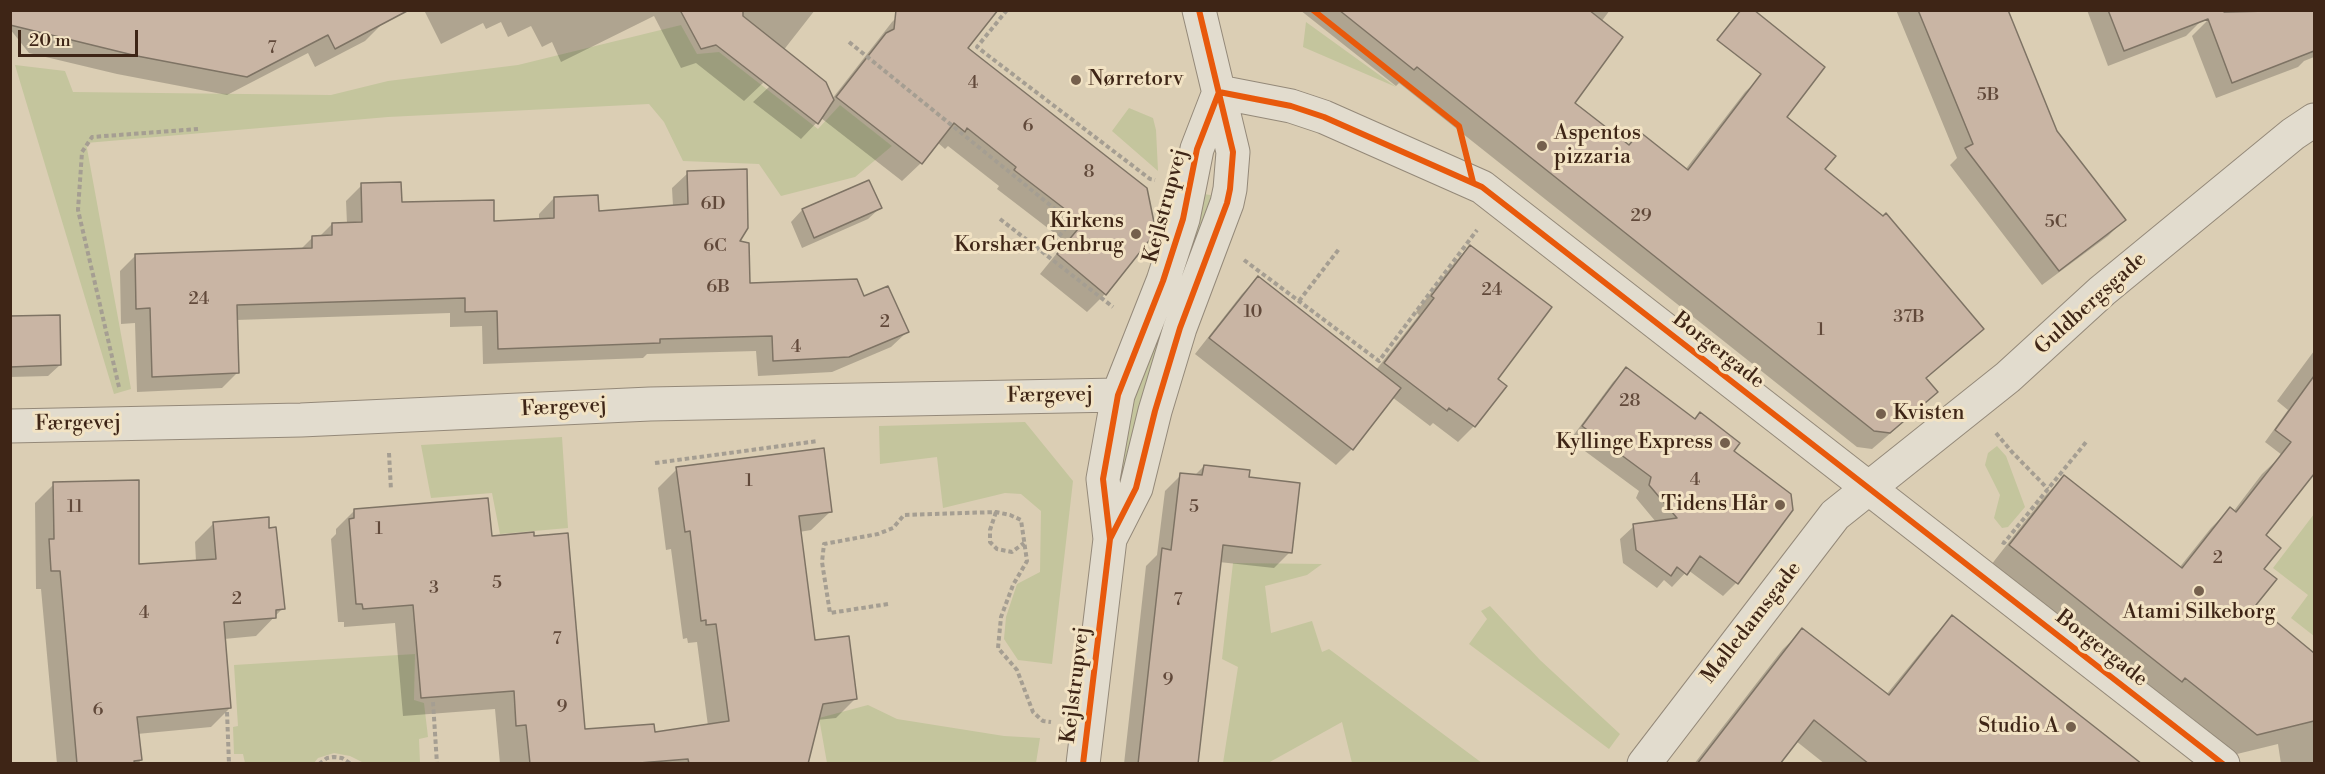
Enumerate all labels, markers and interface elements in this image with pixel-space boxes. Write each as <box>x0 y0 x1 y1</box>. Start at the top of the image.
scale bar <box>21 18 141 56</box>
text: 20 m <box>29 29 71 52</box>
house number: 7 <box>267 38 277 60</box>
place label: Nørretorv <box>1088 67 1184 93</box>
house number: 4 <box>968 73 978 95</box>
marker: Nørretorv <box>1069 73 1083 87</box>
house number: 5B <box>1977 85 1999 107</box>
house number: 6 <box>1023 116 1033 138</box>
place label: Aspentos pizzaria <box>1554 121 1641 171</box>
marker: Aspentos pizzaria <box>1535 139 1549 153</box>
street label: Kejlstrupvej <box>1139 146 1193 266</box>
house number: 8 <box>1083 162 1095 184</box>
house number: 6D <box>701 194 725 216</box>
house number: 29 <box>1630 206 1652 228</box>
place label: Kirkens Korshær Genbrug <box>954 209 1124 259</box>
house number: 5C <box>2045 212 2067 234</box>
marker: Kirkens Korshær Genbrug <box>1129 227 1143 241</box>
house number: 6C <box>703 236 727 258</box>
street label: Guldbergsgade <box>2030 247 2152 361</box>
house number: 6B <box>706 277 730 299</box>
house number: 24 <box>1481 280 1503 302</box>
house number: 24 <box>188 289 210 311</box>
house number: 10 <box>1243 302 1263 324</box>
street label: Borgergade <box>1667 307 1769 395</box>
house number: 37B <box>1893 307 1925 329</box>
house number: 2 <box>880 312 890 334</box>
house number: 1 <box>1817 320 1825 342</box>
house number: 4 <box>791 337 801 359</box>
street label: Færgevej <box>1007 383 1093 409</box>
house number: 28 <box>1619 391 1641 413</box>
street label: Færgevej <box>520 393 608 423</box>
place label: Kvisten <box>1893 401 1965 427</box>
marker: Kvisten <box>1874 407 1888 421</box>
street label: Færgevej <box>35 411 121 437</box>
place label: Kyllinge Express <box>1556 430 1713 456</box>
marker: Kyllinge Express <box>1718 436 1732 450</box>
house number: 4 <box>1690 470 1700 492</box>
house number: 1 <box>745 471 753 493</box>
place label: Tidens Hår <box>1661 492 1768 518</box>
house number: 11 <box>67 497 83 519</box>
house number: 5 <box>1189 497 1199 519</box>
marker: Tidens Hår <box>1773 498 1787 512</box>
house number: 1 <box>375 519 383 541</box>
house number: 2 <box>2213 548 2223 570</box>
street label: Mølledamsgade <box>1697 557 1807 689</box>
house number: 5 <box>492 573 502 595</box>
house number: 3 <box>429 578 439 600</box>
marker: Atami Silkeborg <box>2192 584 2206 598</box>
house number: 2 <box>232 589 242 611</box>
house number: 7 <box>1173 590 1183 612</box>
place label: Atami Silkeborg <box>2123 600 2275 626</box>
house number: 4 <box>139 603 149 625</box>
street label: Borgergade <box>2050 605 2152 693</box>
street label: Kejlstrupvej <box>1056 625 1096 745</box>
house number: 7 <box>552 629 562 651</box>
house number: 9 <box>1163 670 1173 692</box>
house number: 9 <box>557 697 567 719</box>
house number: 6 <box>93 700 103 722</box>
place label: Studio A <box>1978 714 2059 740</box>
marker: Studio A <box>2064 720 2078 734</box>

